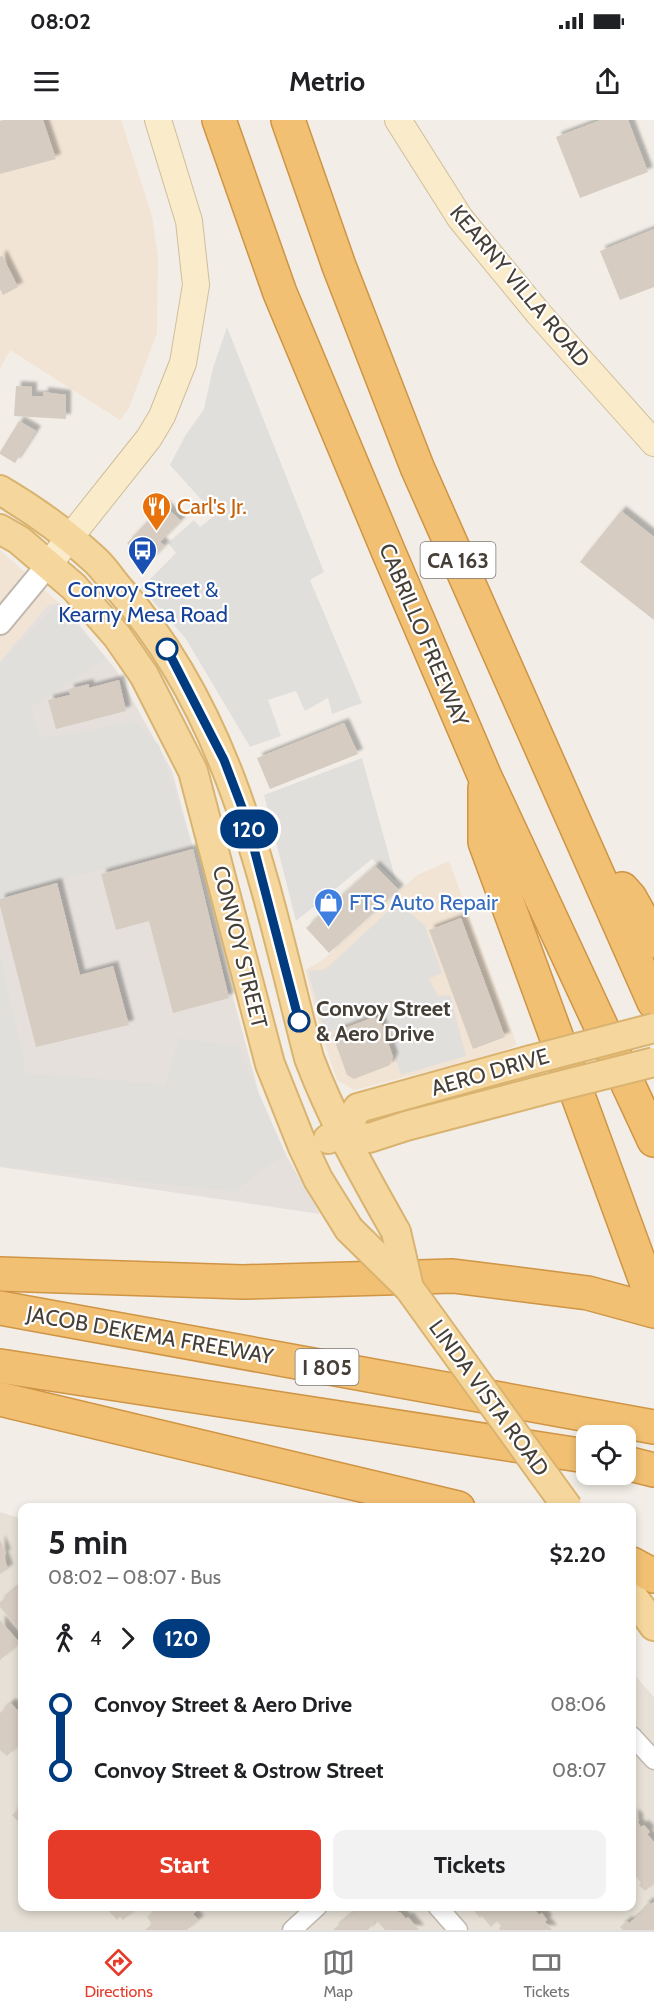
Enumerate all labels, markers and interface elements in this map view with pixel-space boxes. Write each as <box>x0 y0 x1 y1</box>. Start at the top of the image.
text: 08:02 <box>30 8 91 35</box>
icon: menu <box>30 65 63 98</box>
text: Metrio <box>289 65 365 98</box>
icon: share <box>591 65 624 98</box>
street label: KEARNY VILLA ROAD <box>444 199 596 373</box>
restaurant icon: Carl's Jr. <box>140 490 172 532</box>
place label: Carl's Jr. <box>177 493 247 520</box>
bus stop icon: Convoy Street & Kearny Mesa Road <box>127 534 159 576</box>
street label: CABRILLO FREEWAY <box>373 539 475 731</box>
road number: CA 163 <box>420 542 496 578</box>
place label: Convoy Street & Kearny Mesa Road <box>58 576 228 628</box>
unlabelled marker <box>156 638 178 660</box>
line badge: 120 <box>214 810 284 848</box>
text: 120 <box>232 817 266 842</box>
street label: CONVOY STREET <box>207 863 273 1031</box>
shop icon: FTS Auto Repair <box>312 886 344 928</box>
place label: FTS Auto Repair <box>349 889 498 916</box>
place label: Convoy Street & Aero Drive <box>316 995 451 1047</box>
marker: Convoy Street & Aero Drive <box>288 1010 310 1032</box>
street label: AERO DRIVE <box>428 1042 552 1102</box>
street label: JACOB DEKEMA FREEWAY <box>24 1300 276 1370</box>
street label: LINDA VISTA ROAD <box>423 1315 555 1481</box>
road number: I 805 <box>296 1349 358 1385</box>
map controls <box>576 1425 636 1485</box>
button: locate <box>576 1425 636 1485</box>
text: 5 min <box>48 1522 128 1562</box>
text: $2.20 <box>550 1541 606 1568</box>
text: 08:02 – 08:07 · Bus <box>48 1565 221 1589</box>
icon: walk <box>48 1622 81 1655</box>
icon: forward <box>111 1622 144 1655</box>
text: 4 <box>90 1626 102 1650</box>
text: 120 <box>165 1626 198 1651</box>
text: Convoy Street & Aero Drive <box>94 1691 352 1718</box>
text: 08:06 <box>550 1692 606 1716</box>
text: Convoy Street & Ostrow Street <box>94 1757 384 1784</box>
text: 08:07 <box>552 1758 606 1782</box>
button: Start <box>48 1830 321 1899</box>
button: Tickets <box>333 1830 606 1899</box>
tab: Directions <box>84 1946 153 2001</box>
tab: Map <box>322 1946 355 2001</box>
tab: Tickets <box>523 1946 570 2001</box>

